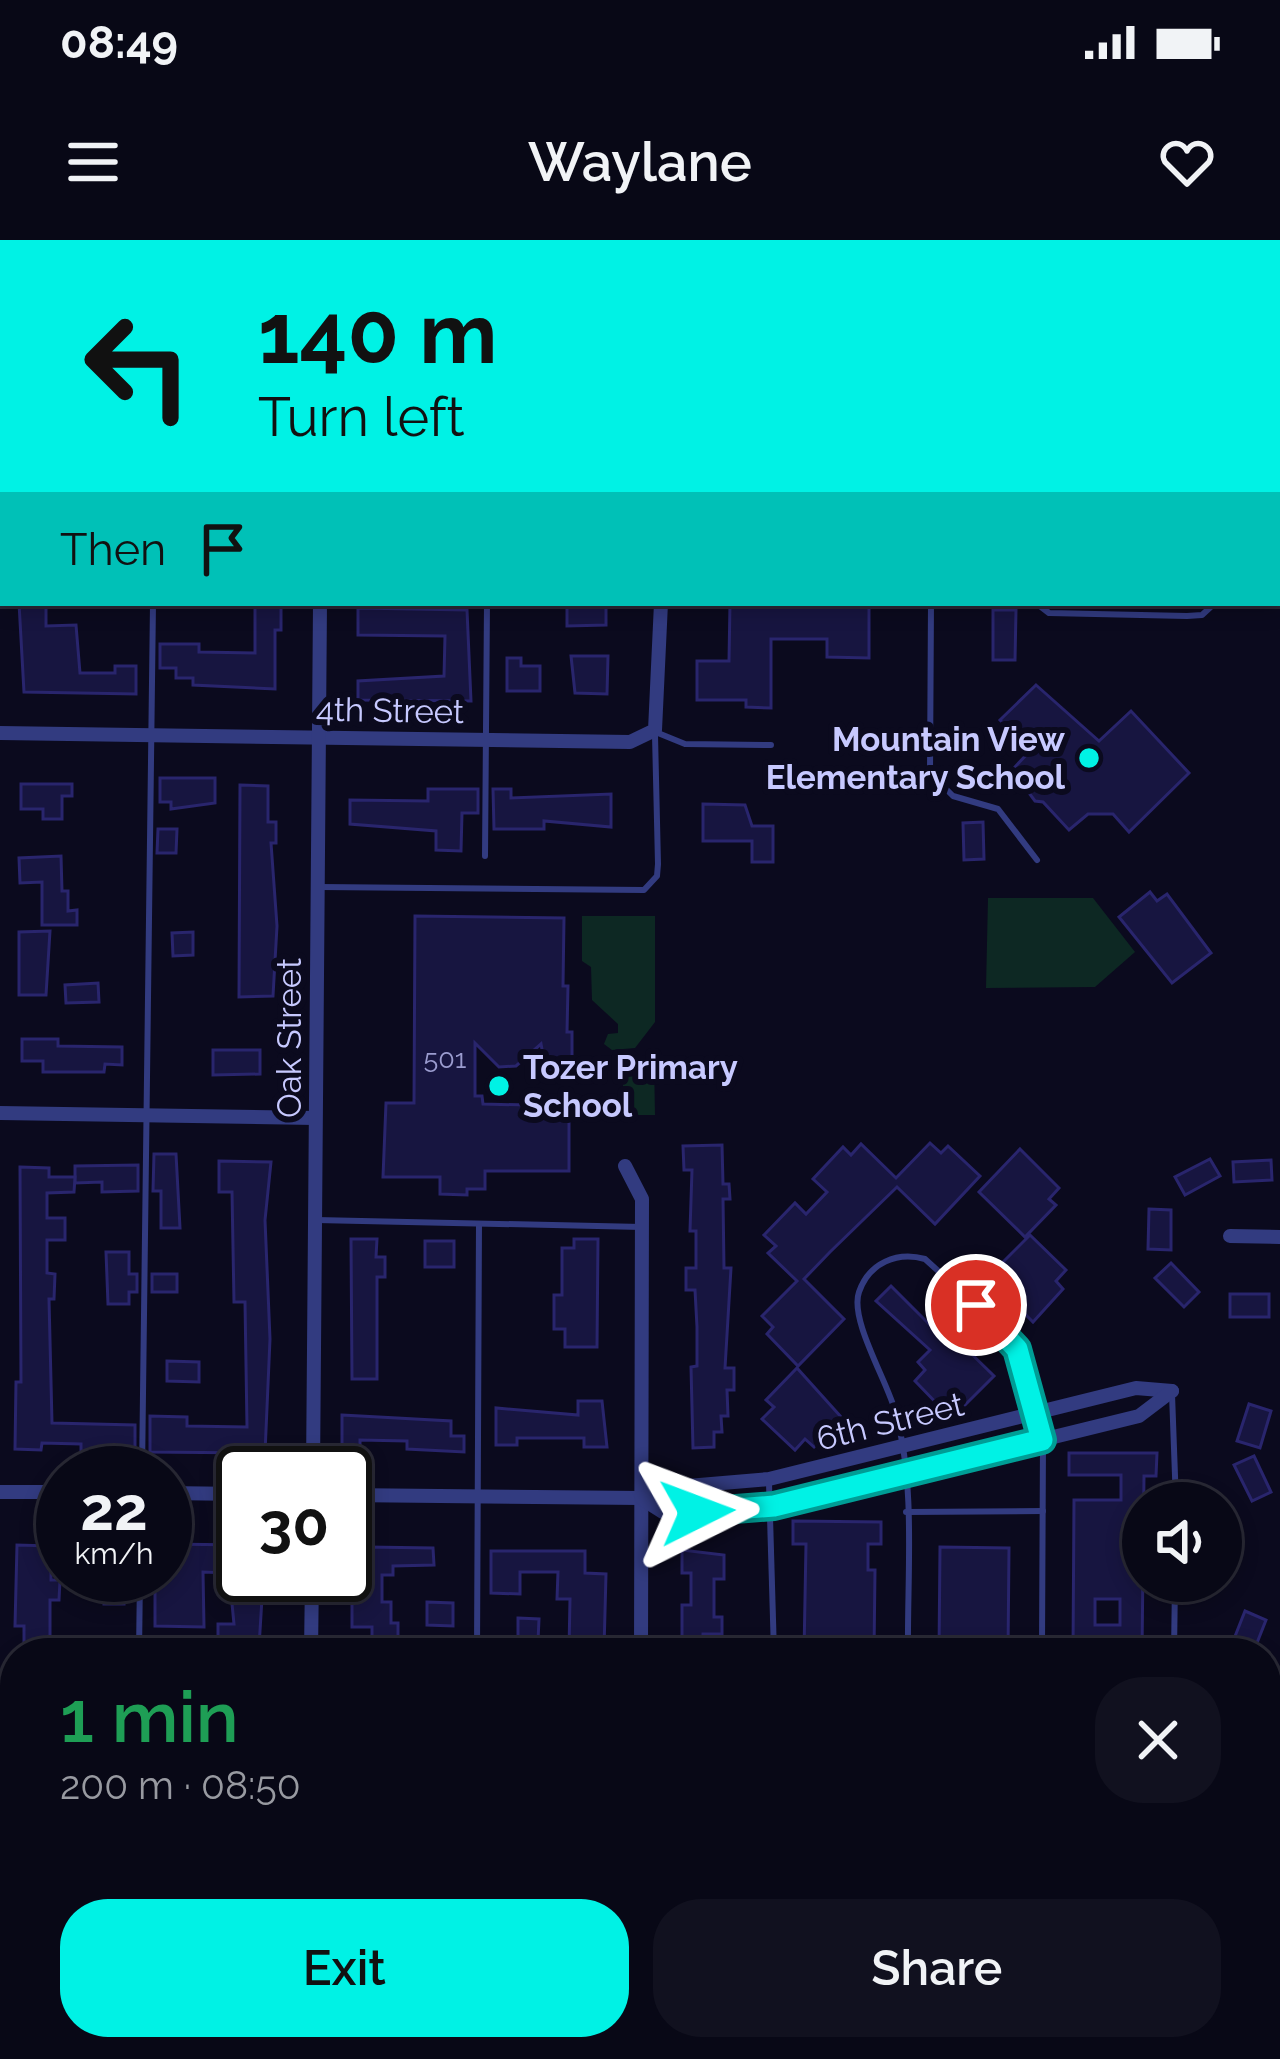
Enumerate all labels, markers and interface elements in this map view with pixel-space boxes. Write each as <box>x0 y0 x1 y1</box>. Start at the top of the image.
text: 08:49 <box>60 16 178 69</box>
icon: menu <box>60 129 126 195</box>
icon: heart <box>1154 129 1220 195</box>
text: Waylane <box>528 130 752 194</box>
text: 140 m <box>258 284 497 383</box>
icon: left <box>60 288 216 444</box>
text: Turn left <box>258 385 465 449</box>
icon: arrive <box>190 516 256 582</box>
text: Then <box>60 523 166 576</box>
street label: 4th Street <box>316 690 464 731</box>
place label: Mountain View Elementary School <box>766 720 1066 797</box>
marker: Mountain View Elementary School <box>1076 745 1102 771</box>
street label: Oak Street <box>270 958 309 1118</box>
house number: 501 <box>424 1043 466 1074</box>
place label: Tozer Primary School <box>523 1048 738 1125</box>
marker: Tozer Primary School <box>486 1073 512 1099</box>
pin <box>925 1254 1027 1356</box>
icon: arrive <box>943 1272 1009 1338</box>
street label: 6th Street <box>813 1384 968 1459</box>
speed limit sign: 30 <box>216 1446 372 1602</box>
position arrow <box>634 1449 760 1575</box>
text: 22 <box>80 1474 148 1544</box>
map controls <box>1122 1482 1242 1602</box>
button: sound <box>1122 1482 1242 1602</box>
text: km/h <box>74 1536 154 1571</box>
text: 1 min <box>60 1674 239 1759</box>
button: close <box>1095 1677 1221 1803</box>
text: 200 m · 08:50 <box>60 1762 301 1808</box>
button: Exit <box>60 1899 629 2037</box>
button: Share <box>653 1899 1221 2037</box>

